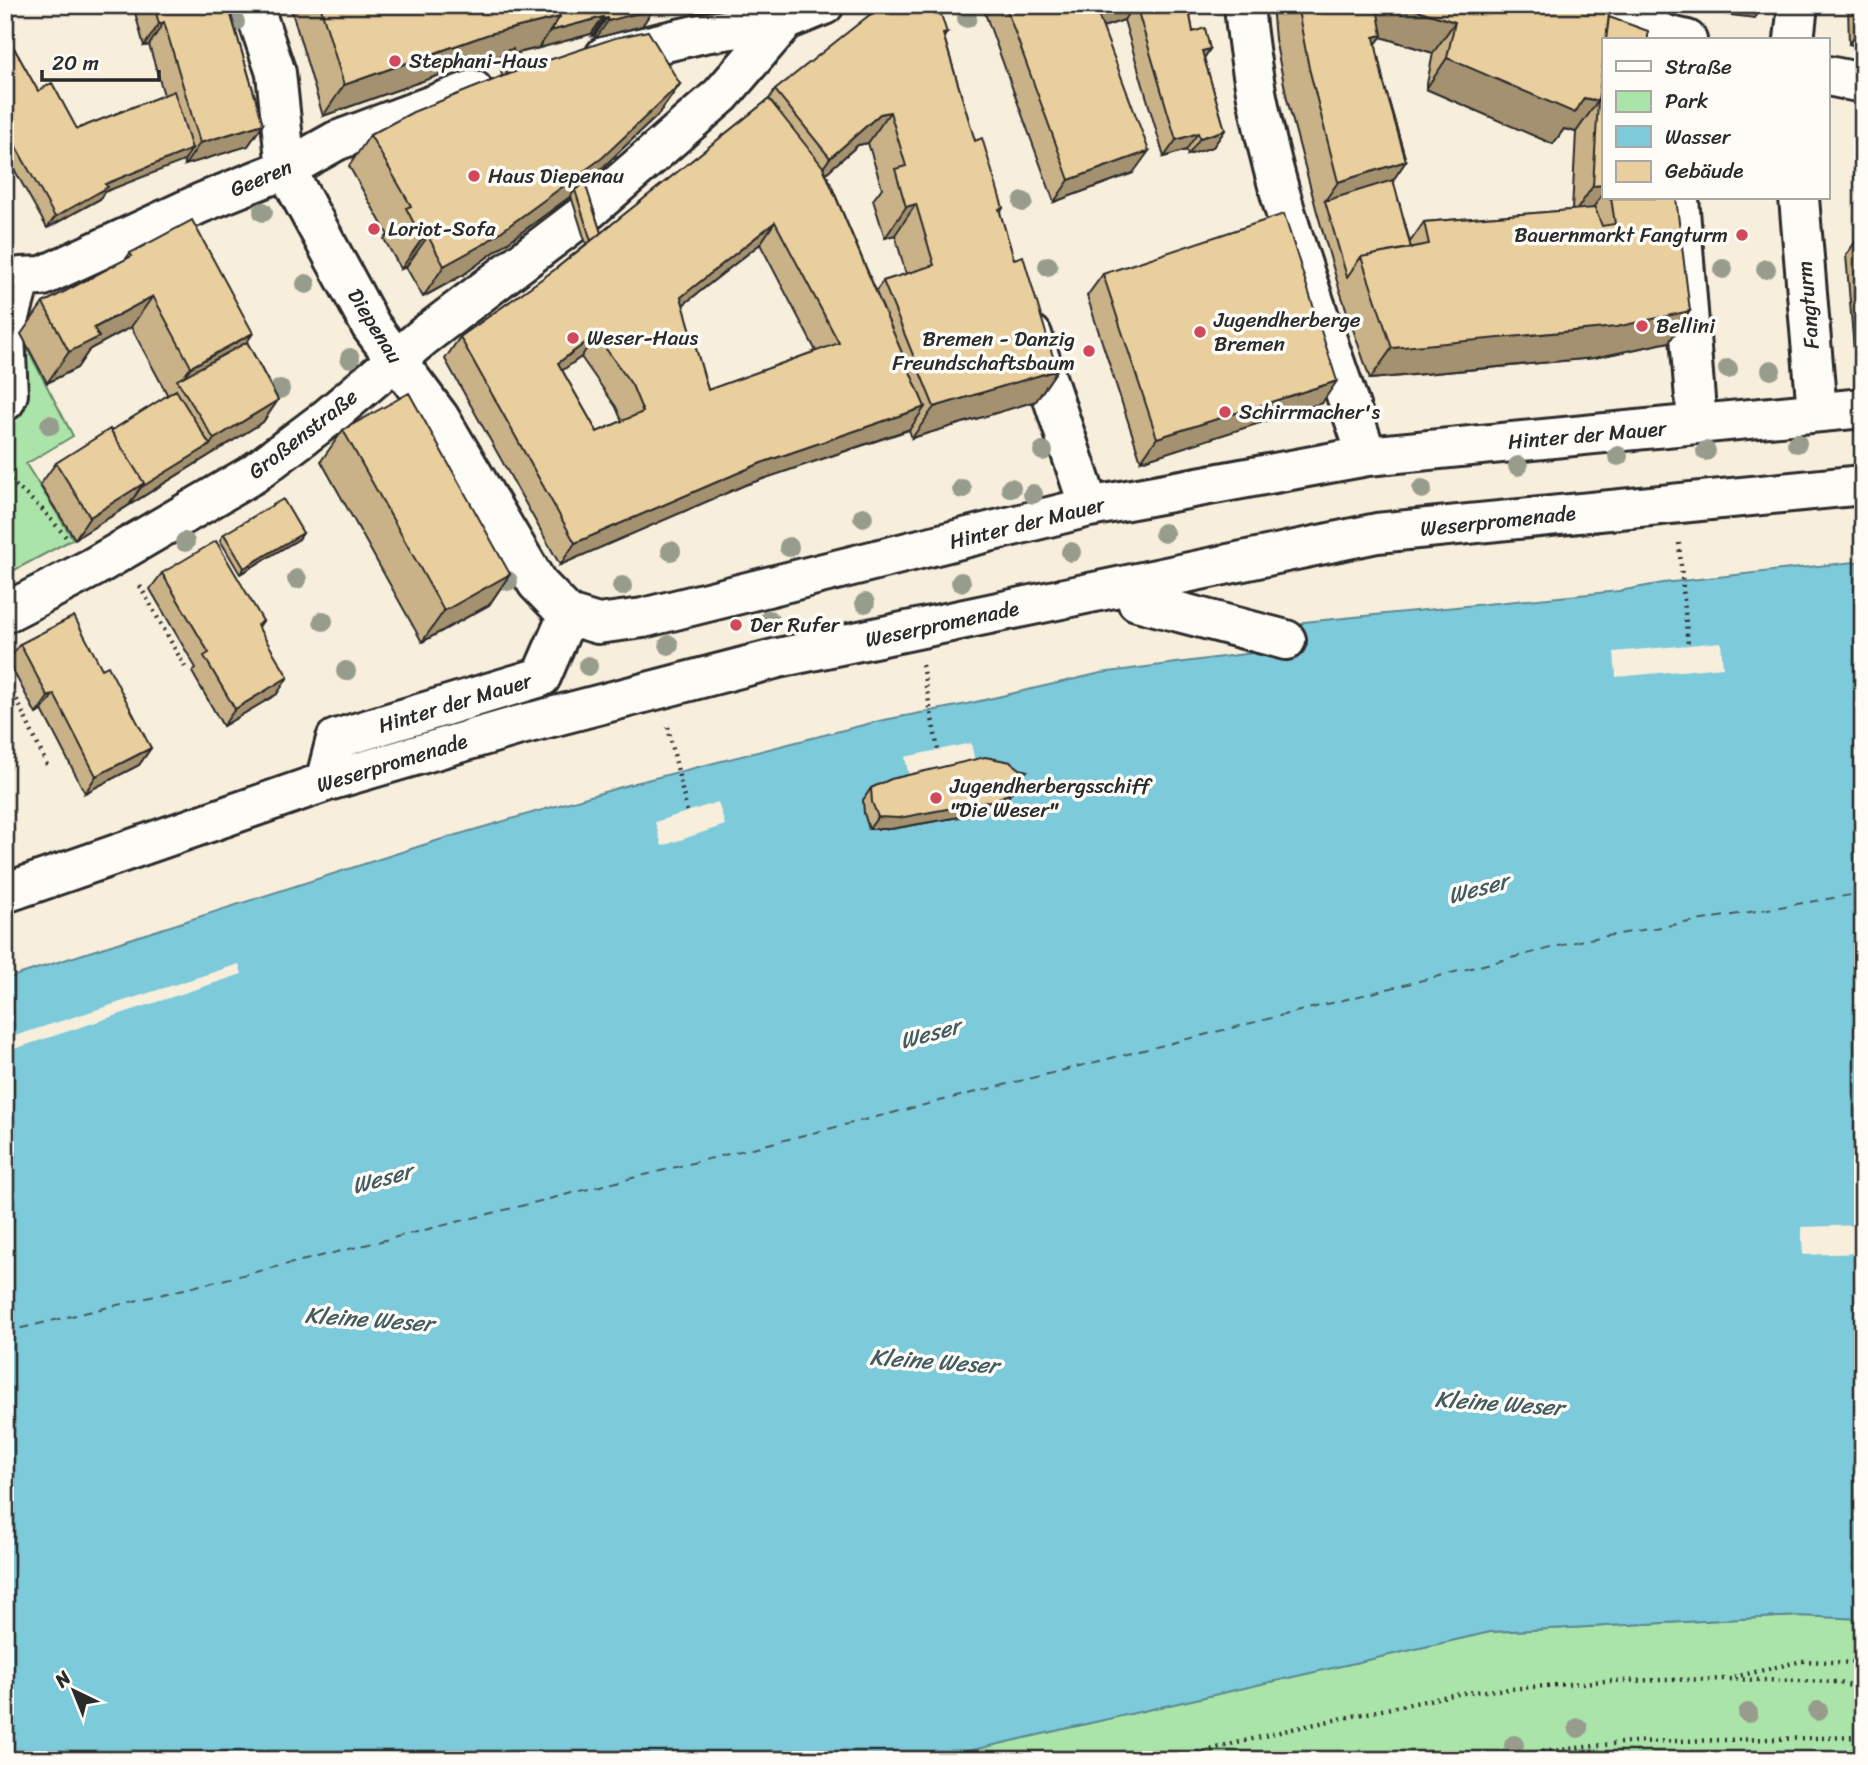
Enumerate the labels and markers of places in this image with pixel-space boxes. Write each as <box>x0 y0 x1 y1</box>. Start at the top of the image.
place label: Stephani-Haus <box>409 42 548 80</box>
marker: Stephani-Haus <box>387 53 403 69</box>
place label: Haus Diepenau <box>488 157 625 195</box>
marker: Haus Diepenau <box>466 168 482 184</box>
place label: Loriot-Sofa <box>388 210 496 248</box>
place label: Bauernmarkt Fangturm <box>1514 216 1728 254</box>
marker: Loriot-Sofa <box>366 221 382 237</box>
marker: Bauernmarkt Fangturm <box>1734 227 1750 243</box>
place label: Jugendherberge Bremen <box>1213 301 1361 363</box>
place label: Bellini <box>1656 307 1716 345</box>
marker: Bellini <box>1634 318 1650 334</box>
place label: Weser-Haus <box>587 319 698 357</box>
place label: Bremen - Danzig Freundschaftsbaum <box>892 320 1075 382</box>
marker: Jugendherberge Bremen <box>1192 324 1208 340</box>
marker: Weser-Haus <box>565 330 581 346</box>
marker: Bremen - Danzig Freundschaftsbaum <box>1081 343 1097 359</box>
place label: Schirrmacher's <box>1239 393 1380 431</box>
marker: Schirrmacher's <box>1217 404 1233 420</box>
place label: Der Rufer <box>750 606 841 644</box>
marker: Der Rufer <box>728 617 744 633</box>
place label: Jugendherbergsschiff "Die Weser" <box>949 767 1153 829</box>
marker: Jugendherbergsschiff "Die Weser" <box>928 790 944 806</box>

